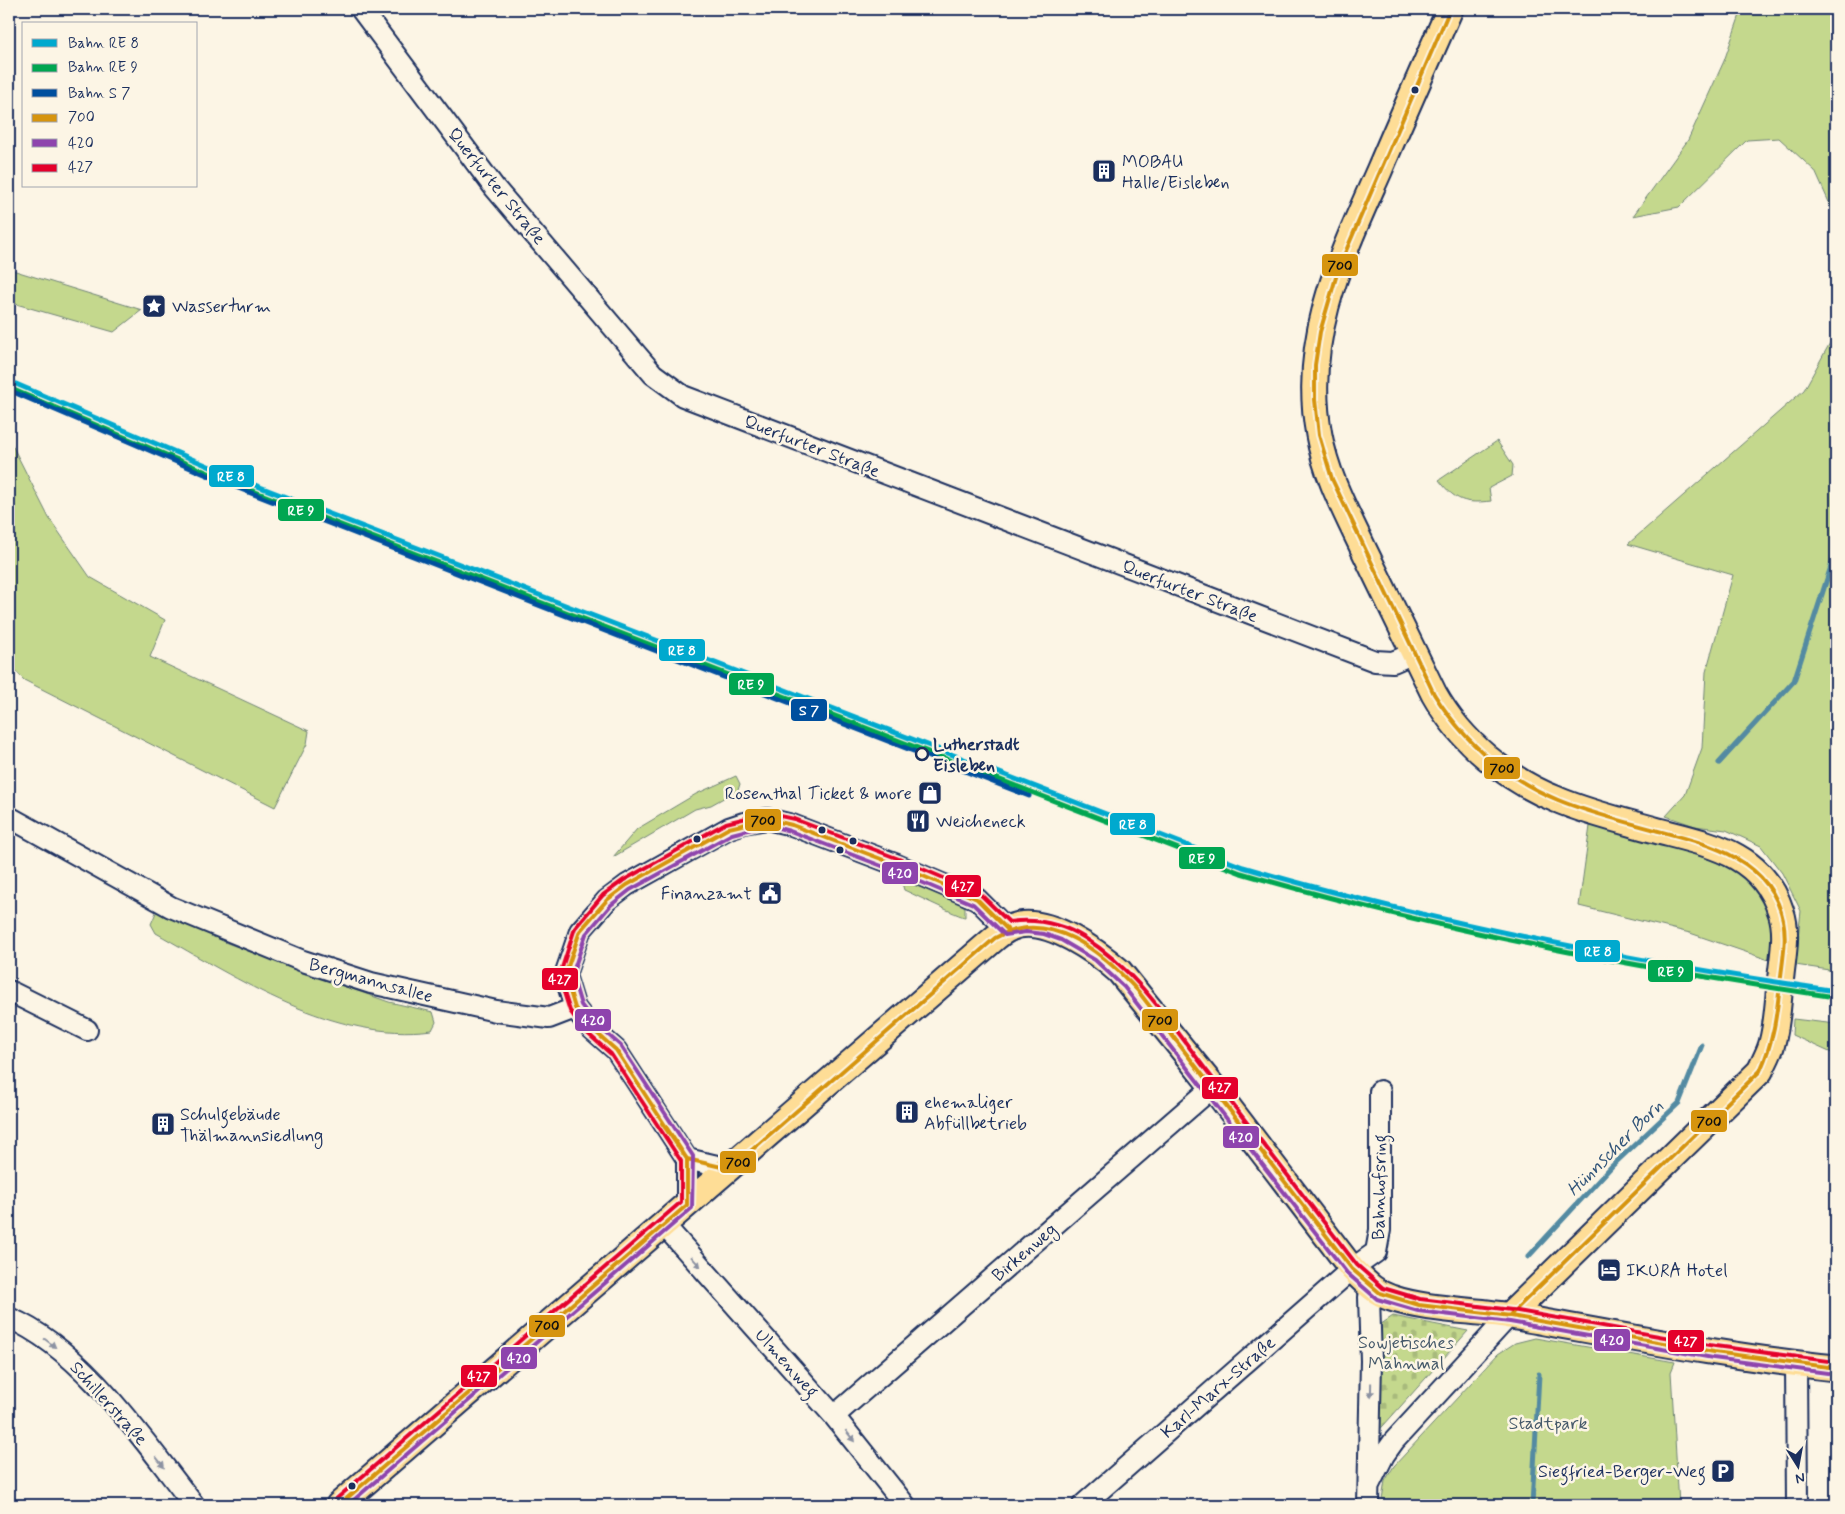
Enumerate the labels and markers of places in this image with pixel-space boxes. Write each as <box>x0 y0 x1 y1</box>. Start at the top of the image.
unlabelled marker <box>1410 85 1420 95</box>
place label: MOBAU Halle/Eisleben <box>1122 150 1229 195</box>
building icon: MOBAU Halle/Eisleben <box>1091 158 1117 184</box>
place icon: Wasserturm <box>141 293 167 319</box>
place label: Wasserturm <box>172 295 271 319</box>
place label: Lutherstadt Eisleben <box>933 733 1020 778</box>
marker: Lutherstadt Eisleben <box>915 747 929 761</box>
shop icon: Rosenthal Ticket & more <box>917 780 943 806</box>
place label: Rosenthal Ticket & more <box>725 782 912 806</box>
restaurant icon: Weicheneck <box>905 808 931 834</box>
place label: Weicheneck <box>936 810 1026 834</box>
unlabelled marker <box>817 825 827 835</box>
unlabelled marker <box>692 834 702 844</box>
unlabelled marker <box>848 836 858 846</box>
unlabelled marker <box>835 845 845 855</box>
public building icon: Finanzamt <box>757 880 783 906</box>
place label: Finanzamt <box>661 882 752 906</box>
place label: ehemaliger Abfüllbetrieb <box>924 1091 1027 1136</box>
building icon: ehemaliger Abfüllbetrieb <box>894 1099 920 1125</box>
place label: Schulgebäude Thälmannsiedlung <box>180 1103 323 1149</box>
building icon: Schulgebäude Thälmannsiedlung <box>150 1111 176 1137</box>
hotel icon: IKURA Hotel <box>1596 1257 1622 1283</box>
place label: IKURA Hotel <box>1626 1259 1728 1283</box>
parking icon: Siegfried-Berger-Weg <box>1710 1458 1736 1484</box>
place label: Siegfried-Berger-Weg <box>1538 1460 1706 1486</box>
unlabelled marker <box>347 1481 357 1491</box>

